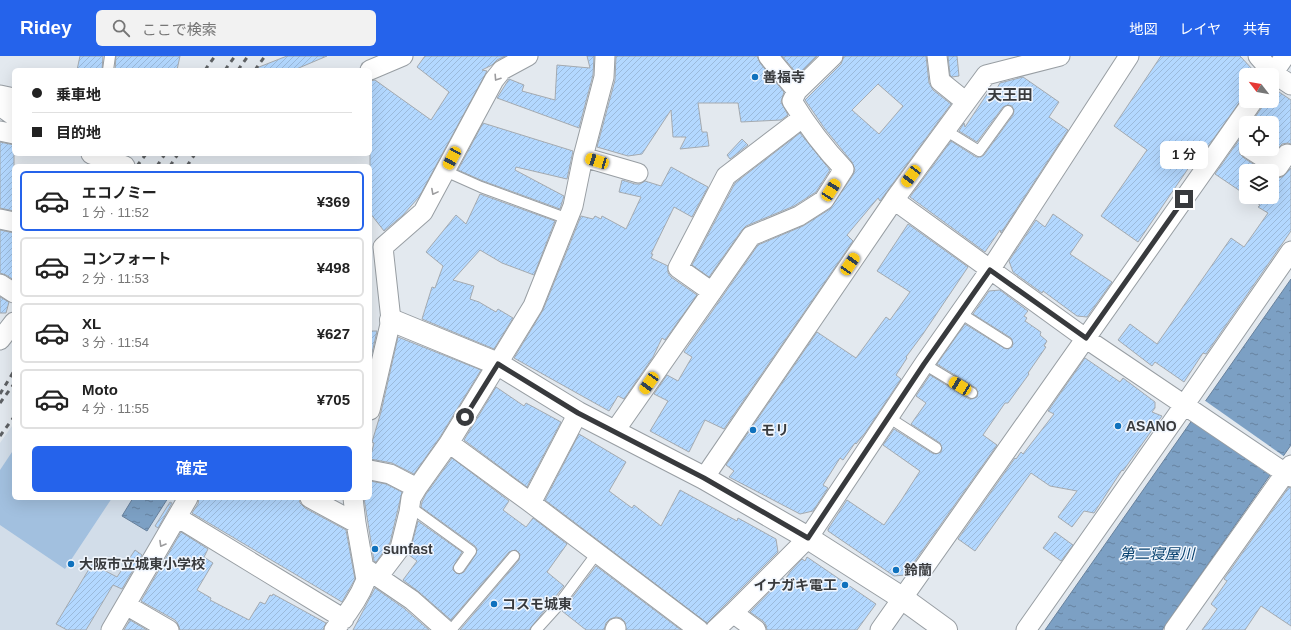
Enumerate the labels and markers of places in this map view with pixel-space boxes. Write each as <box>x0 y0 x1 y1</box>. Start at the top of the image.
place label: 善福寺 <box>763 69 805 85</box>
marker: 善福寺 <box>750 72 760 82</box>
place label: ASANO <box>1126 418 1177 434</box>
marker: ASANO <box>1113 421 1123 431</box>
place label: モリ <box>761 422 789 438</box>
marker: モリ <box>748 425 758 435</box>
place label: sunfast <box>383 541 433 557</box>
marker: sunfast <box>370 544 380 554</box>
place label: 大阪市立城東小学校 <box>79 556 205 572</box>
marker: 大阪市立城東小学校 <box>66 559 76 569</box>
place label: 鈴蘭 <box>904 562 932 578</box>
marker: 鈴蘭 <box>891 565 901 575</box>
place label: イナガキ電工 <box>753 577 837 593</box>
marker: イナガキ電工 <box>840 580 850 590</box>
place label: コスモ城東 <box>502 596 572 612</box>
marker: コスモ城東 <box>489 599 499 609</box>

